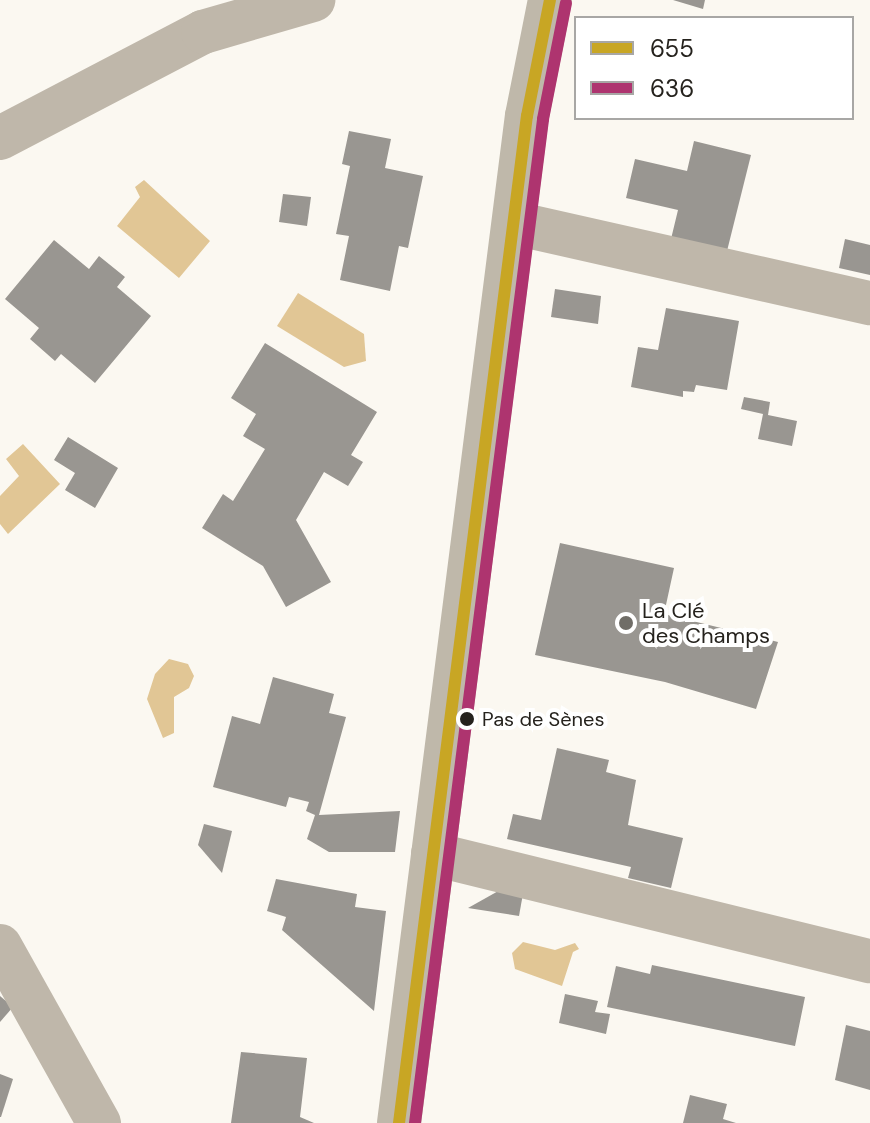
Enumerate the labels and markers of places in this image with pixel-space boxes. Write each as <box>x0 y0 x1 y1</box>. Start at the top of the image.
place label: La Clé des Champs <box>642 597 770 648</box>
marker: La Clé des Champs <box>617 614 635 632</box>
place label: Pas de Sènes <box>482 707 604 731</box>
marker: Pas de Sènes <box>459 711 475 727</box>

